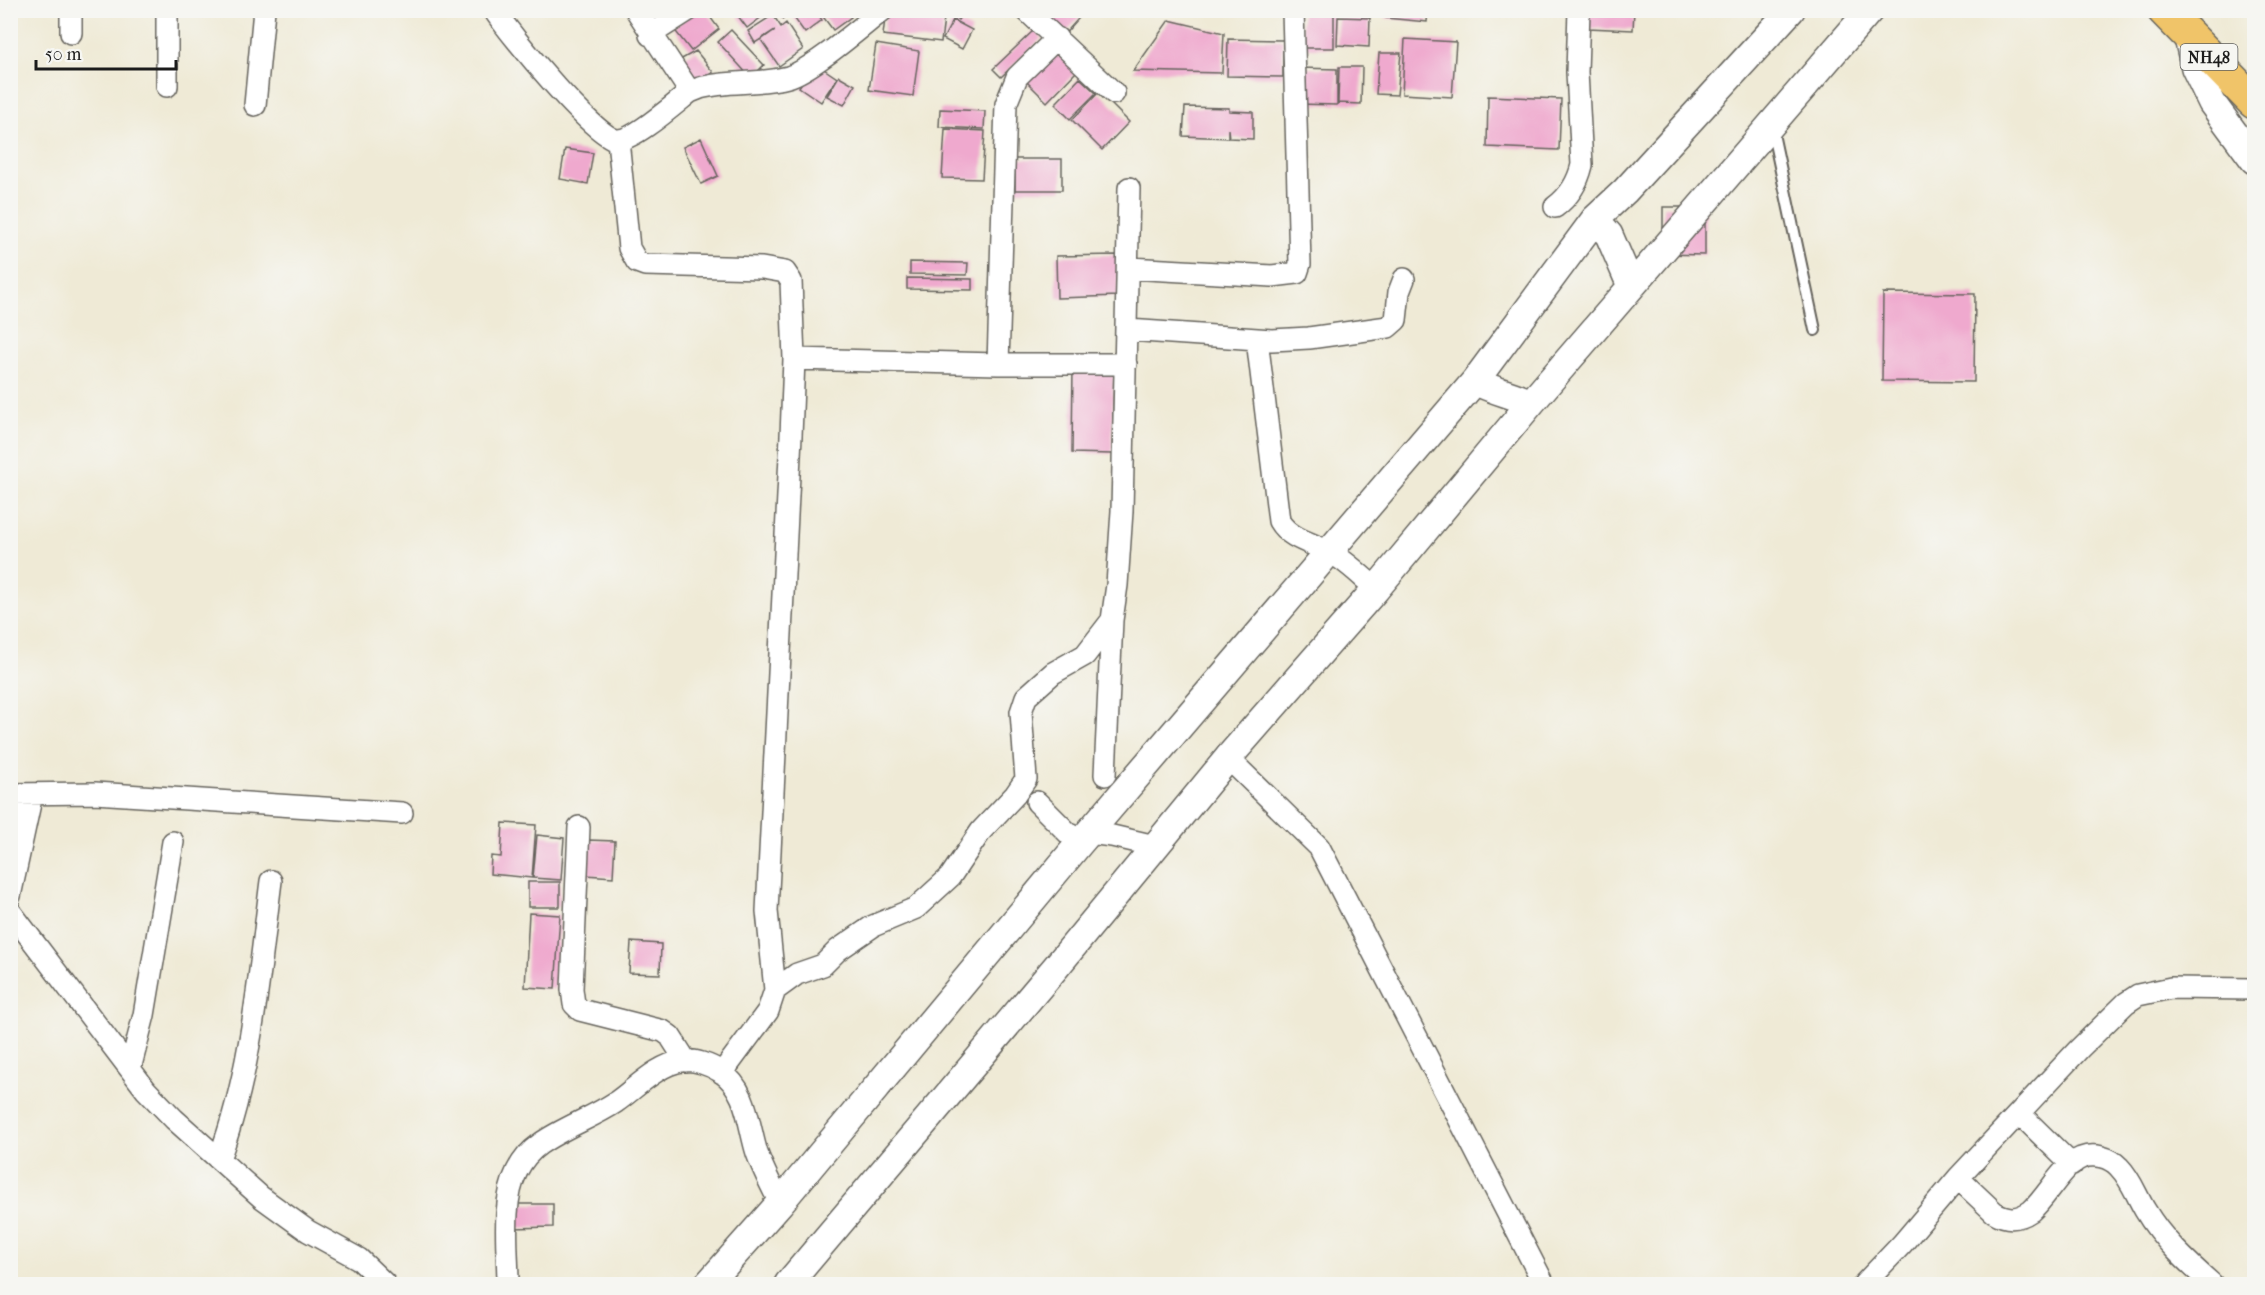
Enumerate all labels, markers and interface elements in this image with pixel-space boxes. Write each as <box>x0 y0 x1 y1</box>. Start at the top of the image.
scale bar <box>36 33 176 71</box>
text: 50 m <box>45 44 82 65</box>
road number: NH48 <box>2180 44 2238 70</box>

